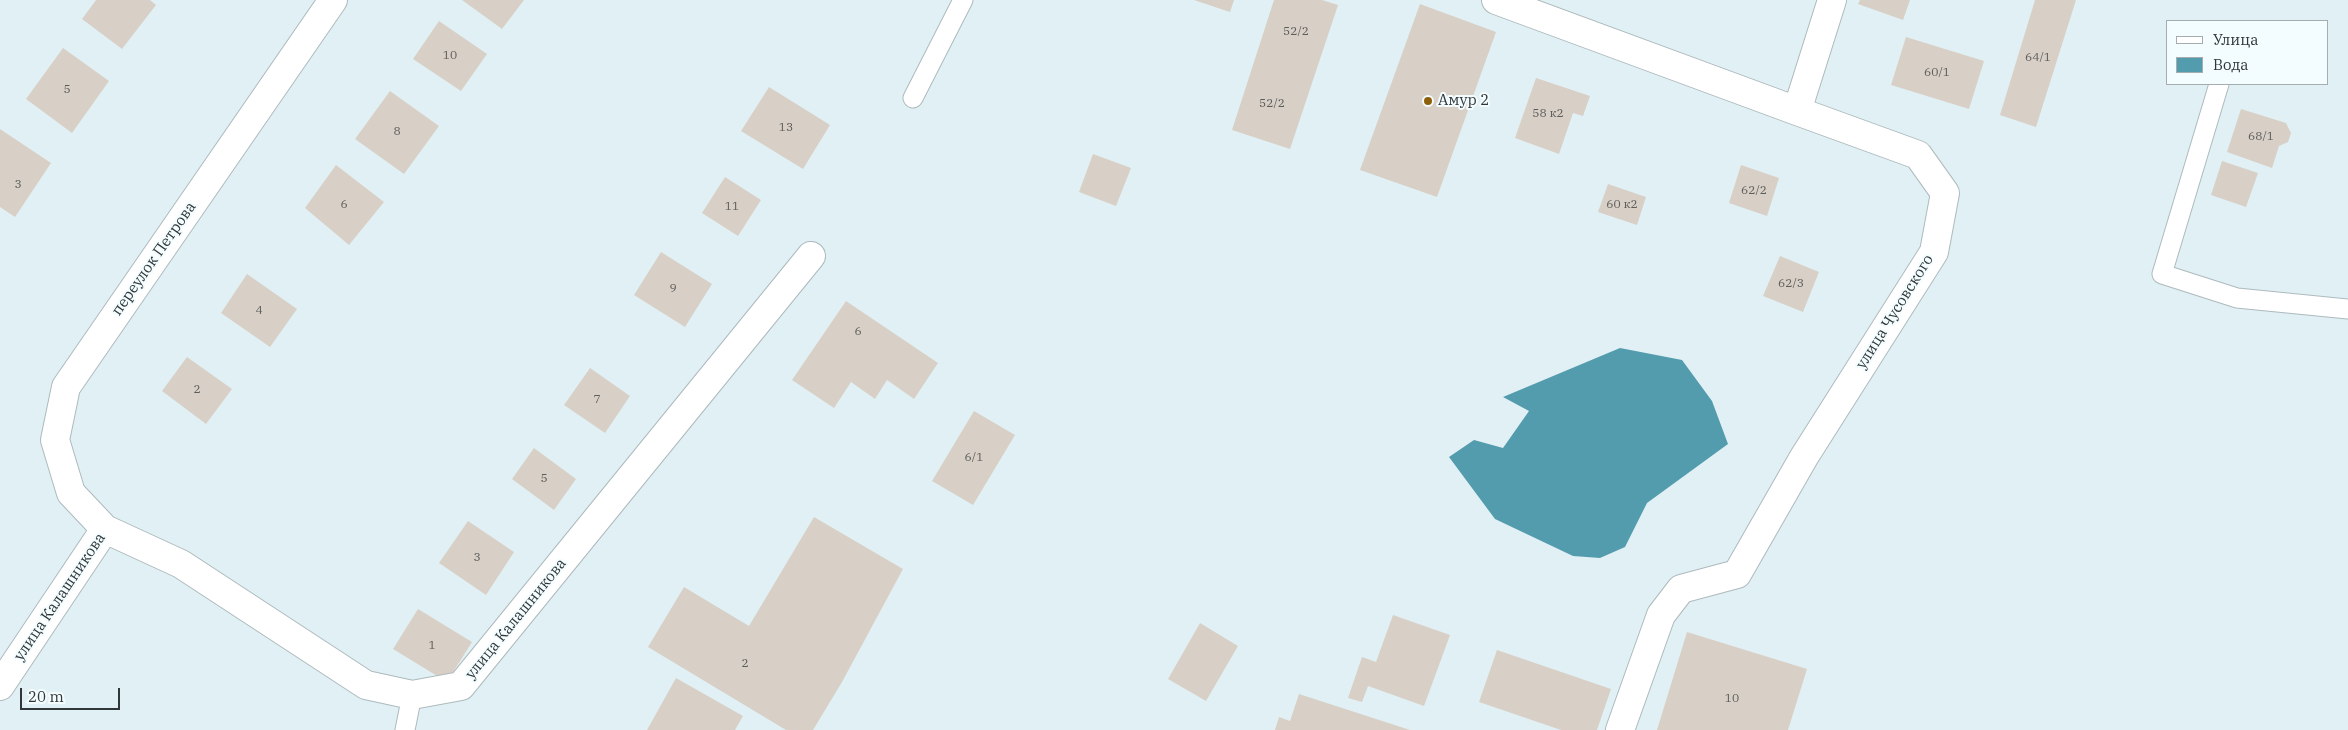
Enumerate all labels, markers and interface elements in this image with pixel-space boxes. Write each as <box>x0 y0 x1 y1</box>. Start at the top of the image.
legend <box>2166 20 2328 85</box>
house number: 52/2 <box>1283 25 1309 39</box>
text: Улица <box>2213 30 2258 49</box>
house number: 10 <box>443 49 457 63</box>
house number: 64/1 <box>2025 51 2051 65</box>
text: Вода <box>2213 55 2249 74</box>
house number: 60/1 <box>1924 66 1950 80</box>
house number: 5 <box>63 83 71 97</box>
place label: Амур 2 <box>1438 92 1489 110</box>
marker: Амур 2 <box>1422 95 1434 107</box>
house number: 52/2 <box>1259 97 1285 111</box>
house number: 58 к2 <box>1532 107 1564 121</box>
house number: 13 <box>779 121 793 135</box>
house number: 8 <box>393 125 401 139</box>
house number: 68/1 <box>2248 130 2274 144</box>
house number: 3 <box>14 178 22 192</box>
house number: 62/2 <box>1741 184 1767 198</box>
house number: 6 <box>340 198 348 212</box>
house number: 60 к2 <box>1606 198 1638 212</box>
street label: переулок Петрова <box>108 199 200 319</box>
house number: 11 <box>725 200 739 214</box>
street label: улица Чусовского <box>1853 251 1937 373</box>
house number: 62/3 <box>1778 277 1804 291</box>
house number: 9 <box>669 282 677 296</box>
house number: 4 <box>255 304 263 318</box>
house number: 6 <box>854 325 862 339</box>
house number: 2 <box>193 383 201 397</box>
house number: 7 <box>593 393 601 407</box>
house number: 6/1 <box>965 451 983 465</box>
house number: 5 <box>540 472 548 486</box>
street label: улица Калашникова <box>11 530 109 664</box>
house number: 3 <box>473 551 481 565</box>
street label: улица Калашникова <box>462 555 570 683</box>
house number: 1 <box>428 639 436 653</box>
house number: 2 <box>741 657 749 671</box>
scale bar <box>22 678 122 710</box>
text: 20 m <box>28 687 64 706</box>
house number: 10 <box>1725 692 1739 706</box>

